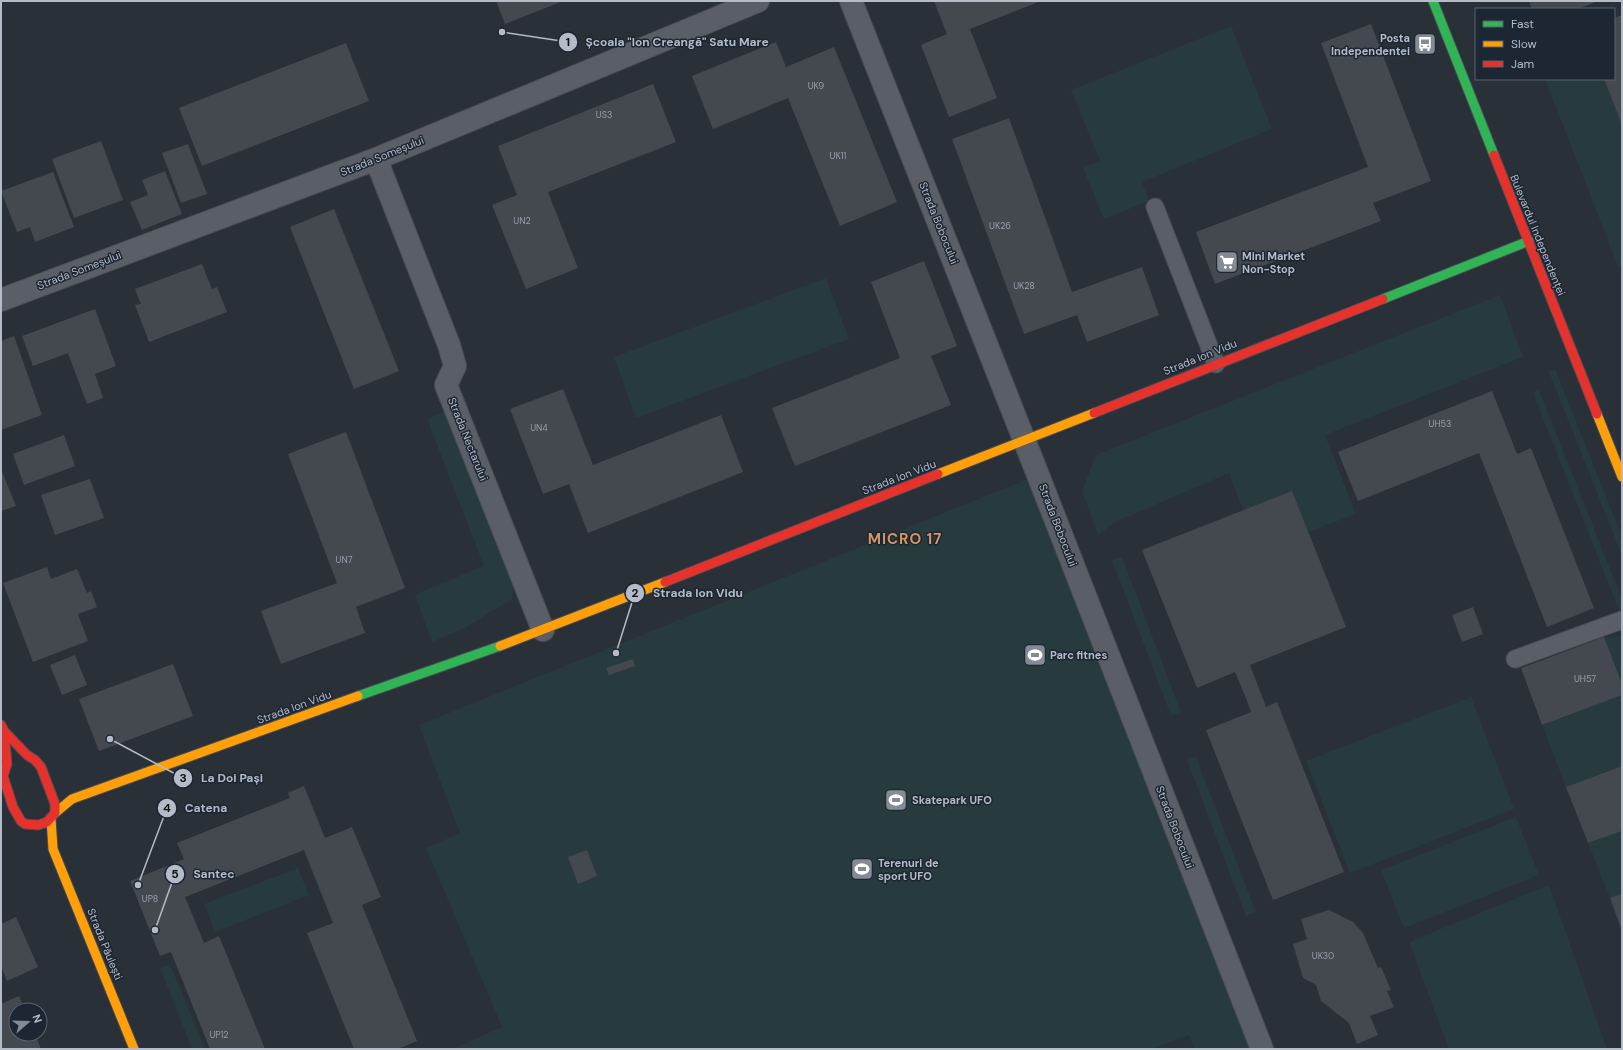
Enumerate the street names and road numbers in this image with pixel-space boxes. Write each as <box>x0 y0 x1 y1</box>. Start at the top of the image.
street label: Strada Someșului <box>338 133 426 179</box>
street label: Bulevardul Independenței <box>1507 172 1569 298</box>
street label: Strada Bobocului <box>916 180 962 266</box>
street label: Strada Someșului <box>35 248 123 292</box>
street label: Strada Ion Vidu <box>1161 336 1239 378</box>
street label: Strada Nectarului <box>445 395 491 483</box>
street label: Strada Ion Vidu <box>860 456 938 498</box>
street label: Strada Bobocului <box>1036 482 1080 568</box>
street label: Strada Ion Vidu <box>255 687 333 727</box>
street label: Strada Bobocului <box>1153 784 1197 870</box>
street label: Strada Păulești <box>84 906 126 982</box>

